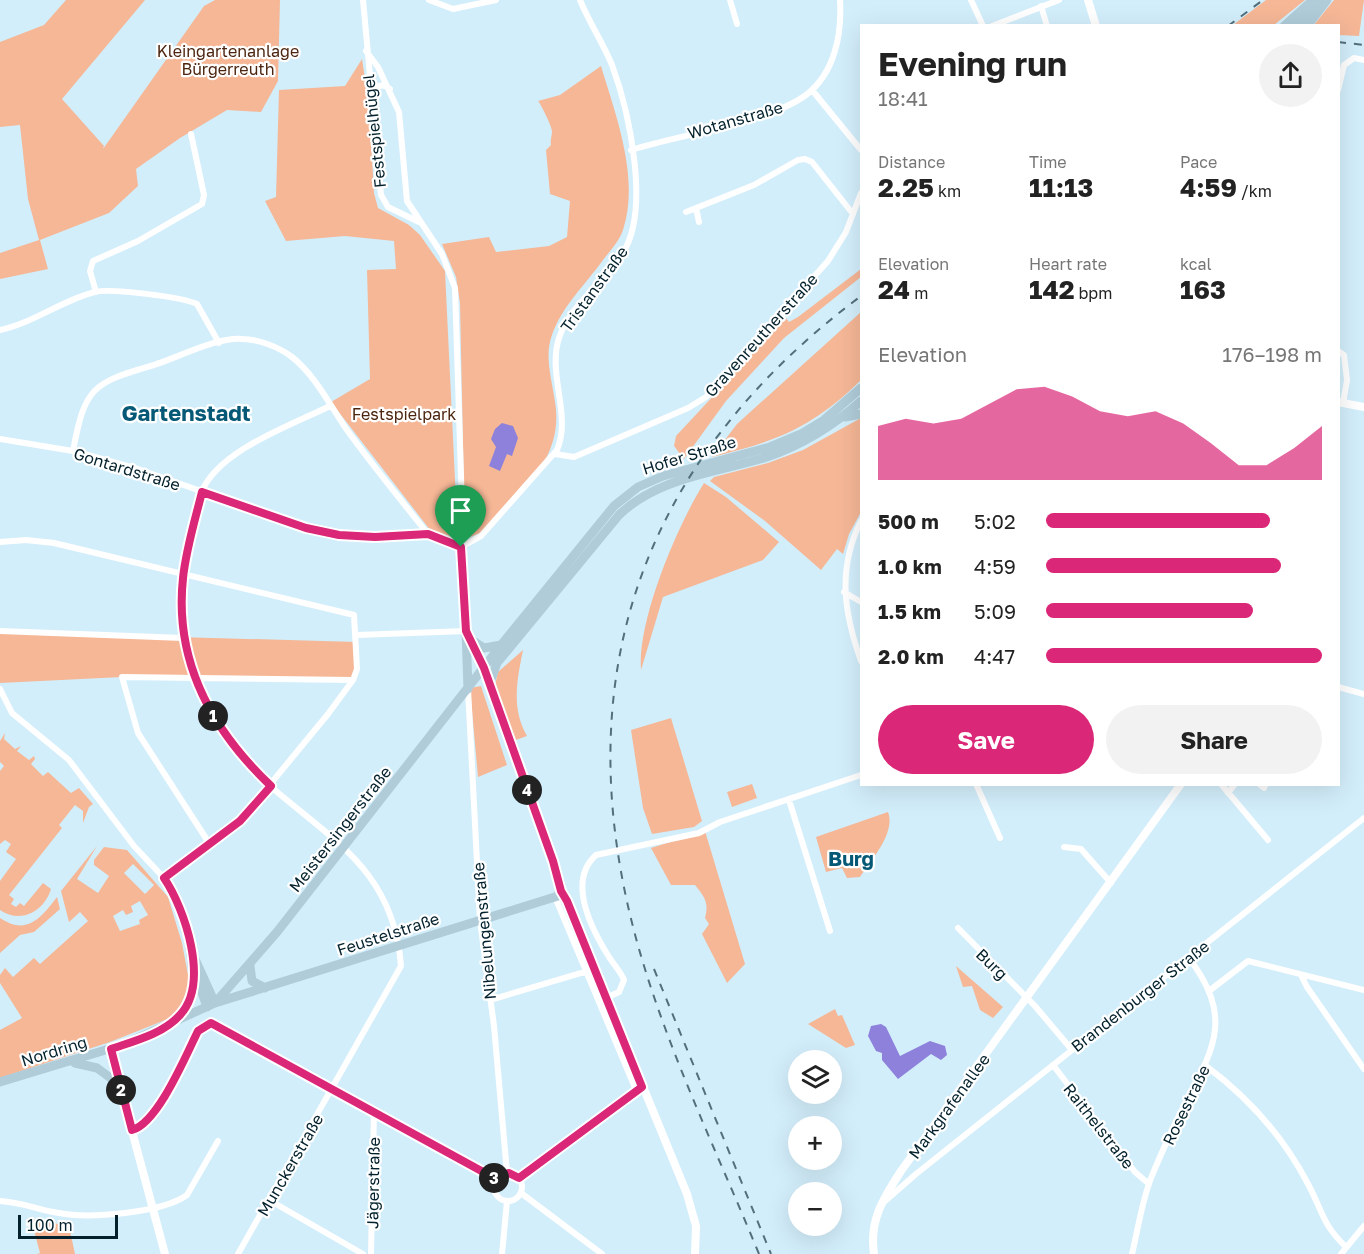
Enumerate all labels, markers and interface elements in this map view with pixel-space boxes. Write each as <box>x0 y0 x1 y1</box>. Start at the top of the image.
park label: Kleingartenanlage Bürgerreuth <box>157 41 299 79</box>
text: Evening run <box>878 44 1067 83</box>
button: share <box>1259 44 1322 107</box>
street label: Festspielhügel <box>358 73 390 189</box>
text: 18:41 <box>878 86 928 110</box>
street label: Wotanstraße <box>685 97 785 143</box>
text: Distance <box>878 152 945 172</box>
text: Time <box>1029 152 1067 172</box>
text: Pace <box>1180 152 1217 172</box>
text: 2.25 <box>878 172 934 203</box>
text: 11:13 <box>1029 172 1093 203</box>
text: 4:59 <box>1180 172 1237 203</box>
text: km <box>934 181 961 201</box>
text: /km <box>1237 181 1272 201</box>
street label: Tristanstraße <box>556 242 632 336</box>
text: Elevation <box>878 254 949 274</box>
text: Heart rate <box>1029 254 1107 274</box>
text: kcal <box>1180 254 1212 274</box>
street label: Gravenreutherstraße <box>700 269 822 401</box>
text: 24 <box>878 274 910 305</box>
text: 142 <box>1029 274 1075 305</box>
text: 163 <box>1180 274 1226 305</box>
text: m <box>910 283 928 303</box>
text: bpm <box>1075 283 1112 303</box>
text: Elevation <box>878 342 967 366</box>
text: 176–198 m <box>1222 342 1322 366</box>
district label: Gartenstadt <box>121 399 251 426</box>
park label: Festspielpark <box>352 404 456 424</box>
street label: Hofer Straße <box>640 431 738 479</box>
street label: Gontardstraße <box>71 443 183 495</box>
pin <box>435 485 486 547</box>
icon: arrive <box>444 494 477 527</box>
text: 500 m <box>878 509 939 533</box>
text: 5:02 <box>974 509 1016 533</box>
text: 1.0 km <box>878 554 942 578</box>
text: 4:59 <box>974 554 1016 578</box>
text: 1.5 km <box>878 599 941 623</box>
text: 5:09 <box>974 599 1016 623</box>
text: 2.0 km <box>878 644 944 668</box>
text: 4:47 <box>974 644 1015 668</box>
pin: 1 <box>198 701 228 731</box>
button: Save <box>878 705 1094 774</box>
button: Share <box>1106 705 1322 774</box>
text: 1 <box>209 706 217 726</box>
street label: Meistersingerstraße <box>285 762 395 896</box>
pin: 4 <box>512 775 542 805</box>
text: 4 <box>522 780 532 800</box>
district label: Burg <box>828 846 874 870</box>
street label: Nibelungenstraße <box>468 862 500 1000</box>
street label: Feustelstraße <box>334 908 442 960</box>
street label: Brandenburger Straße <box>1067 936 1213 1056</box>
street label: Burg <box>972 944 1012 984</box>
street label: Nordring <box>19 1032 89 1070</box>
street label: Markgrafenallee <box>904 1049 994 1163</box>
map controls <box>788 1050 842 1236</box>
button: layers <box>788 1050 842 1104</box>
street label: Rosestraße <box>1158 1062 1214 1148</box>
pin: 2 <box>106 1075 136 1105</box>
street label: Raithelstraße <box>1059 1079 1139 1173</box>
text: 2 <box>116 1080 126 1100</box>
street label: Munckerstraße <box>253 1110 327 1220</box>
button: + <box>788 1116 842 1170</box>
street label: Jägerstraße <box>362 1137 384 1229</box>
pin: 3 <box>479 1163 509 1193</box>
text: 3 <box>489 1168 499 1188</box>
button: − <box>788 1182 842 1236</box>
scale bar <box>18 1212 118 1240</box>
text: 100 m <box>27 1215 73 1235</box>

